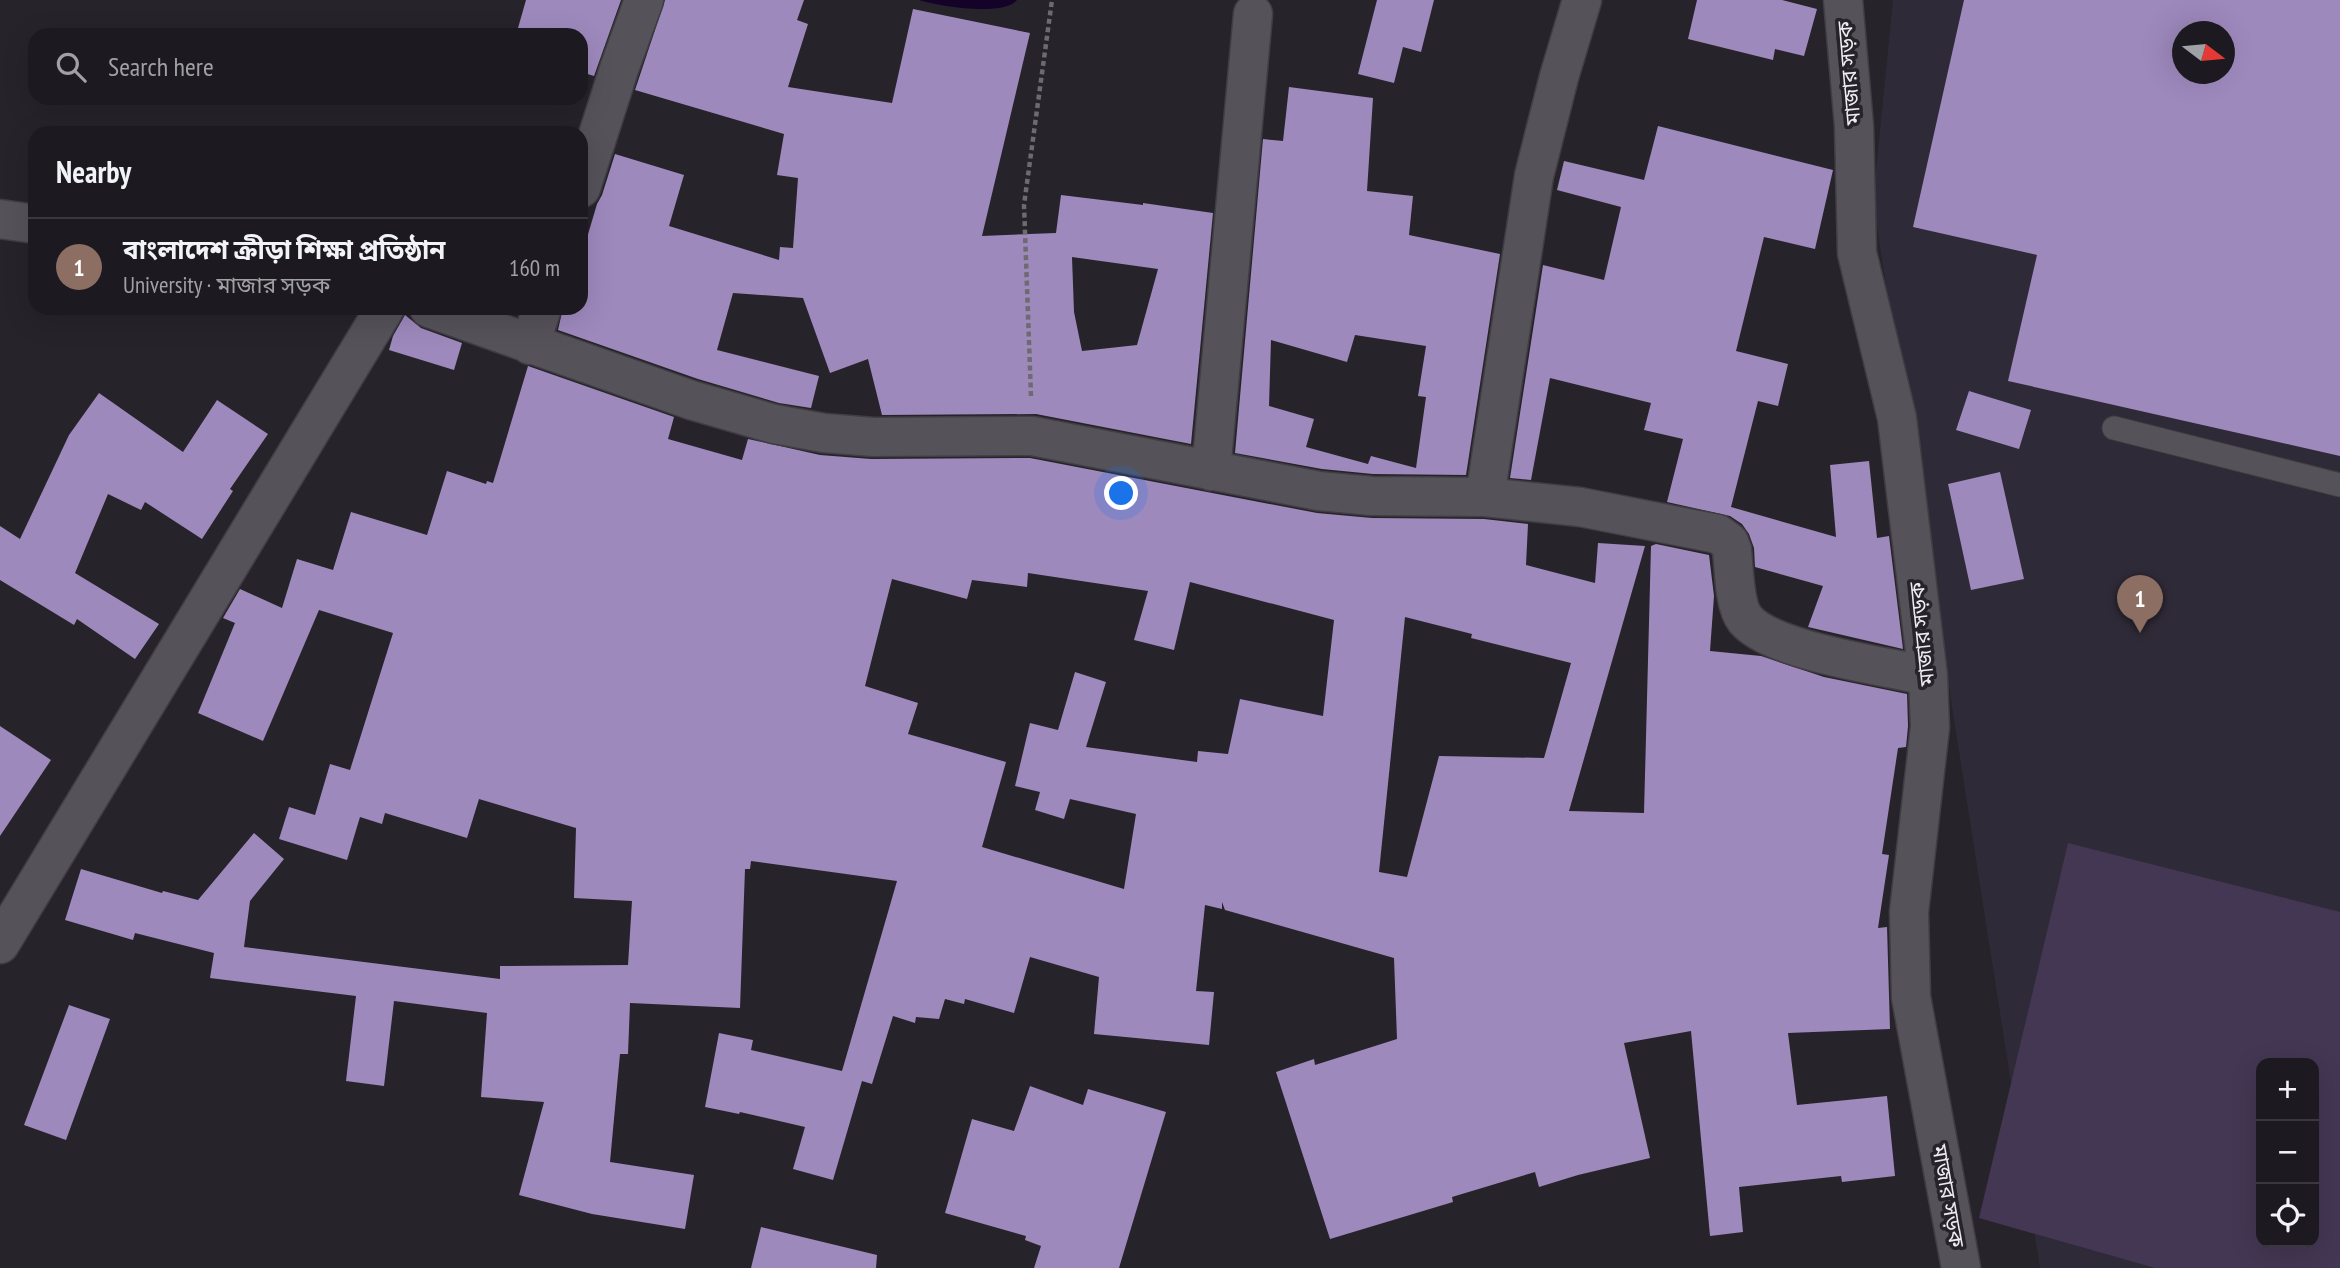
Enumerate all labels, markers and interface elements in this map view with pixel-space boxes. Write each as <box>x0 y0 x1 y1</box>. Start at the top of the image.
street label: মাজার সড়ক <box>1830 19 1867 127</box>
north arrow <box>2172 21 2235 84</box>
search box <box>28 28 588 105</box>
icon: search <box>52 48 90 86</box>
text: Search here <box>108 50 214 83</box>
text: Nearby <box>56 152 131 191</box>
text: বাংলাদেশ ক্রীড়া শিক্ষা প্রতিষ্ঠান <box>123 233 445 266</box>
text: 1 <box>74 253 85 282</box>
text: 160 m <box>509 253 560 282</box>
text: University · মাজার সড়ক <box>123 270 330 299</box>
your location <box>1104 476 1138 510</box>
pin: 1 <box>2117 575 2163 633</box>
street label: মাজার সড়ক <box>1903 580 1940 688</box>
map controls <box>2256 1058 2319 1247</box>
button: + <box>2256 1058 2319 1121</box>
button: − <box>2256 1121 2319 1184</box>
street label: মাজার সড়ক <box>1926 1141 1971 1251</box>
button: locate <box>2256 1184 2319 1247</box>

